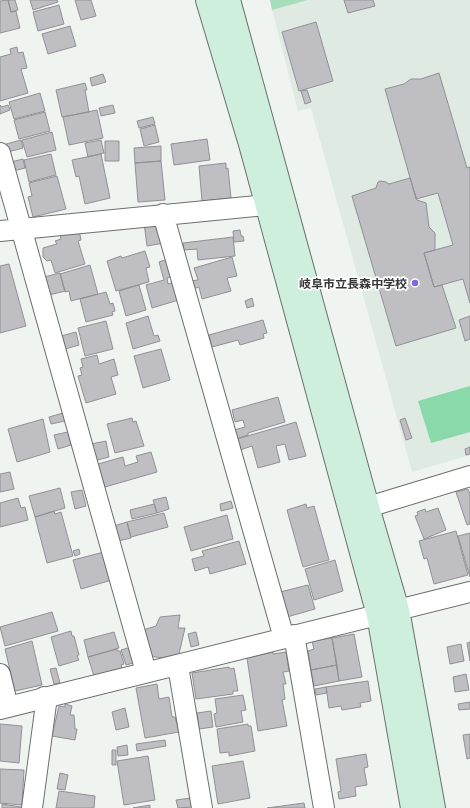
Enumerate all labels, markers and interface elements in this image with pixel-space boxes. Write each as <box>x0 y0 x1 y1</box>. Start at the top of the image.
place label: 岐阜市立長森中学校 <box>299 276 407 291</box>
marker: 岐阜市立長森中学校 <box>410 278 420 288</box>

